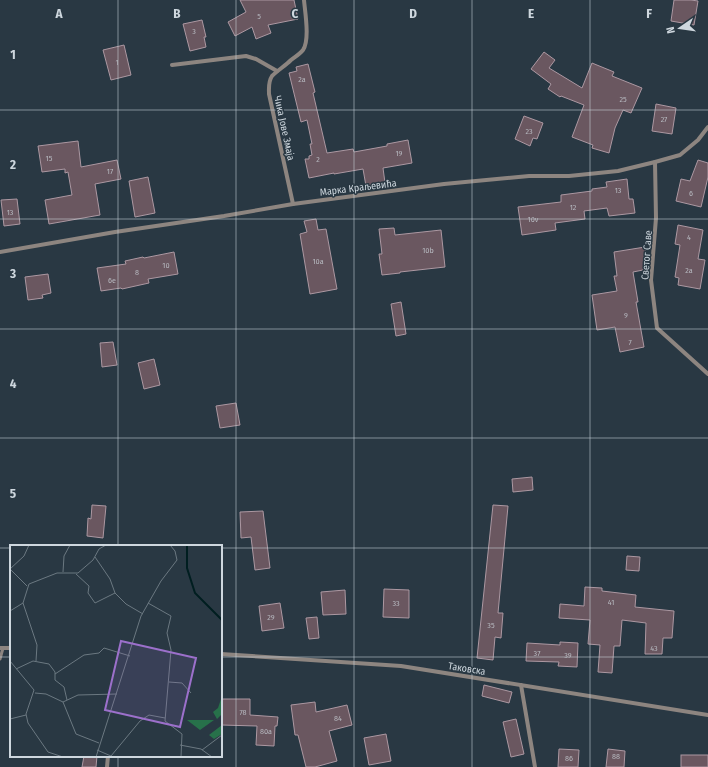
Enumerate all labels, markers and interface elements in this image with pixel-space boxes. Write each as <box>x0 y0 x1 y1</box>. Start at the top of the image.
text: A <box>54 6 63 21</box>
text: B <box>173 6 181 21</box>
text: C <box>292 6 299 21</box>
text: D <box>409 6 417 21</box>
text: E <box>528 6 534 21</box>
text: F <box>646 6 652 21</box>
north arrow <box>660 8 700 48</box>
house number: 5 <box>257 12 261 21</box>
text: N <box>664 25 678 35</box>
house number: 3 <box>192 27 196 36</box>
text: 1 <box>10 47 16 62</box>
house number: 1 <box>115 58 119 67</box>
house number: 2a <box>298 75 306 84</box>
street label: Чика Јове Змаја <box>271 94 298 162</box>
house number: 25 <box>619 95 627 104</box>
house number: 27 <box>661 115 668 124</box>
house number: 23 <box>525 127 533 136</box>
house number: 19 <box>395 149 403 158</box>
house number: 15 <box>46 154 53 163</box>
house number: 2 <box>316 155 320 164</box>
text: 2 <box>9 157 16 172</box>
house number: 17 <box>107 167 114 176</box>
street label: Марка Краљевића <box>319 177 397 199</box>
house number: 13 <box>615 186 622 195</box>
house number: 6 <box>689 189 693 198</box>
house number: 12 <box>570 203 577 212</box>
house number: 13 <box>7 208 14 217</box>
house number: 10v <box>528 215 539 224</box>
street label: Светог Саве <box>639 230 655 280</box>
house number: 4 <box>687 233 691 242</box>
house number: 10b <box>422 246 434 255</box>
house number: 10a <box>312 257 324 266</box>
house number: 10 <box>162 261 170 270</box>
text: 3 <box>9 266 16 281</box>
house number: 2a <box>685 266 693 275</box>
house number: 8 <box>135 268 139 277</box>
house number: 6e <box>108 276 116 285</box>
house number: 9 <box>624 311 628 320</box>
house number: 7 <box>628 338 632 347</box>
text: 4 <box>10 376 17 391</box>
text: 5 <box>10 486 16 501</box>
inset map <box>10 545 222 757</box>
house number: 41 <box>608 598 614 607</box>
house number: 33 <box>392 599 400 608</box>
house number: 29 <box>267 613 275 622</box>
house number: 35 <box>487 621 495 630</box>
house number: 43 <box>650 644 658 653</box>
house number: 37 <box>534 649 541 658</box>
house number: 39 <box>564 651 572 660</box>
street label: Таковска <box>447 660 486 678</box>
house number: 78 <box>239 708 247 717</box>
house number: 84 <box>334 714 342 723</box>
house number: 80a <box>260 727 272 736</box>
house number: 88 <box>612 752 620 761</box>
house number: 86 <box>565 754 573 763</box>

